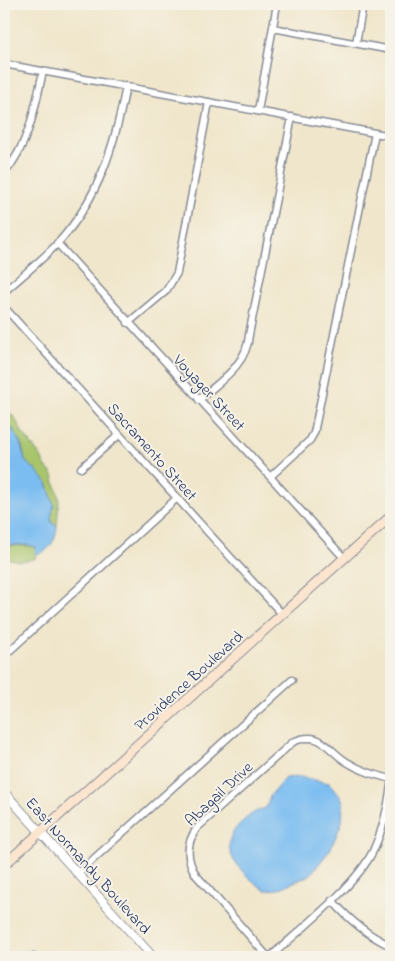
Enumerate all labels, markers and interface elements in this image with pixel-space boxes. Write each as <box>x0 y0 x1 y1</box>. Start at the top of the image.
street label: Voyager Street <box>166 349 251 437</box>
street label: Sacramento Street <box>101 398 203 507</box>
street label: Providence Boulevard <box>129 626 249 737</box>
street label: Abagail Drive <box>180 756 260 832</box>
street label: East Normandy Boulevard <box>19 792 156 940</box>

